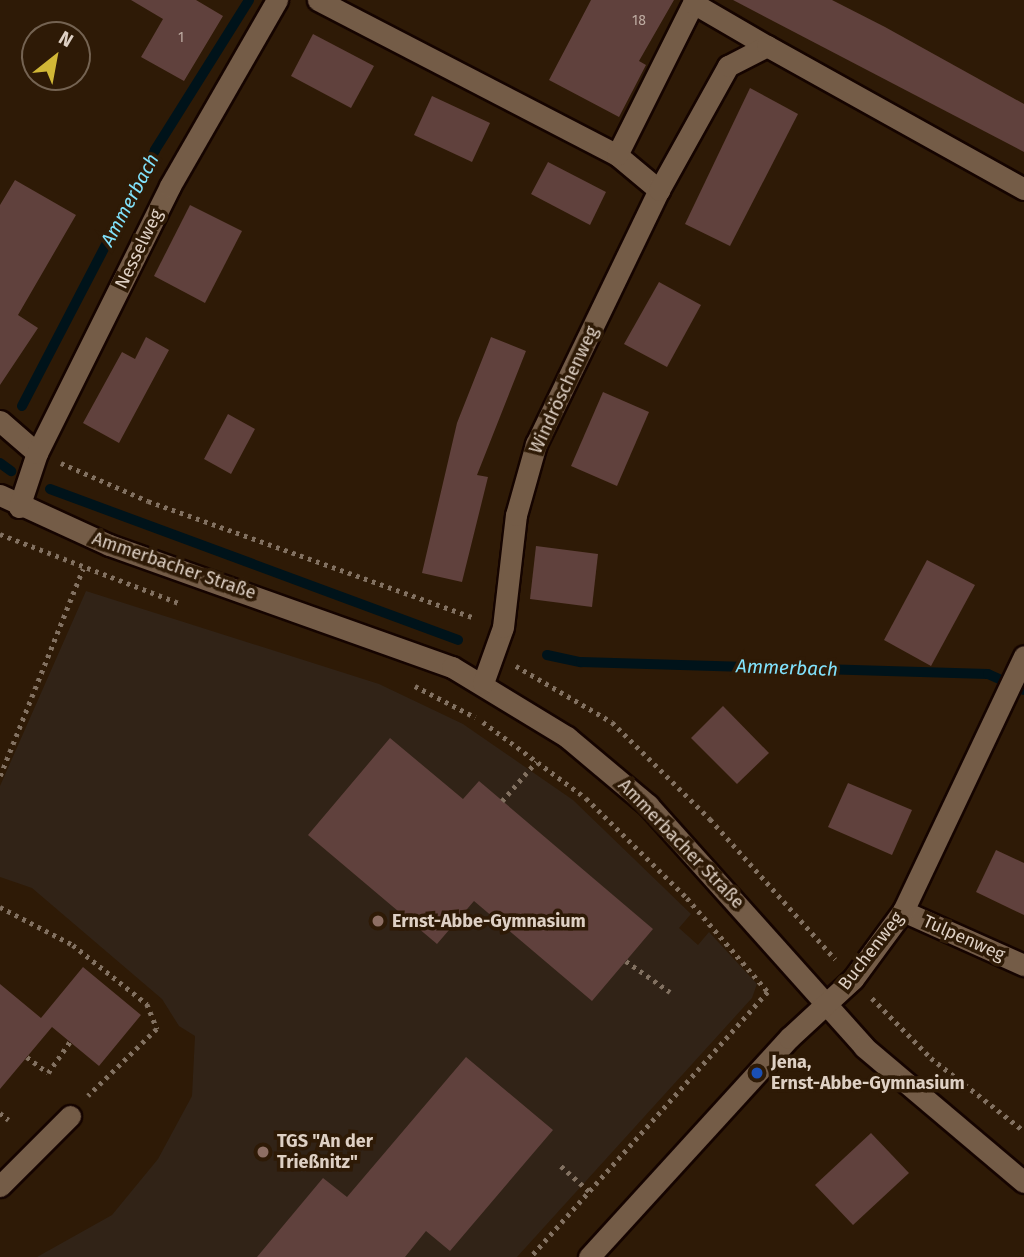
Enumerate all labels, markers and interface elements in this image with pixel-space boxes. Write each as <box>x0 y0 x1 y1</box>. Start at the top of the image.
house number: 18 <box>632 13 646 29</box>
north arrow <box>21 21 91 91</box>
text: N <box>55 26 77 52</box>
house number: 1 <box>178 30 184 46</box>
water label: Ammerbach <box>96 150 164 250</box>
street label: Nesselweg <box>110 206 168 292</box>
street label: Windröschenweg <box>525 323 603 457</box>
street label: Ammerbacher Straße <box>89 528 259 604</box>
water label: Ammerbach <box>736 655 838 681</box>
street label: Ammerbacher Straße <box>614 775 748 913</box>
street label: Buchenweg <box>834 908 908 994</box>
place label: Ernst-Abbe-Gymnasium <box>392 910 586 932</box>
street label: Tulpenweg <box>920 910 1008 966</box>
marker: Ernst-Abbe-Gymnasium <box>370 913 386 929</box>
place label: Jena, Ernst-Abbe-Gymnasium <box>771 1052 965 1094</box>
marker: Jena, Ernst-Abbe-Gymnasium <box>749 1065 765 1081</box>
place label: TGS "An der Trießnitz" <box>277 1131 373 1174</box>
marker: TGS "An der Trießnitz" <box>255 1144 271 1160</box>

